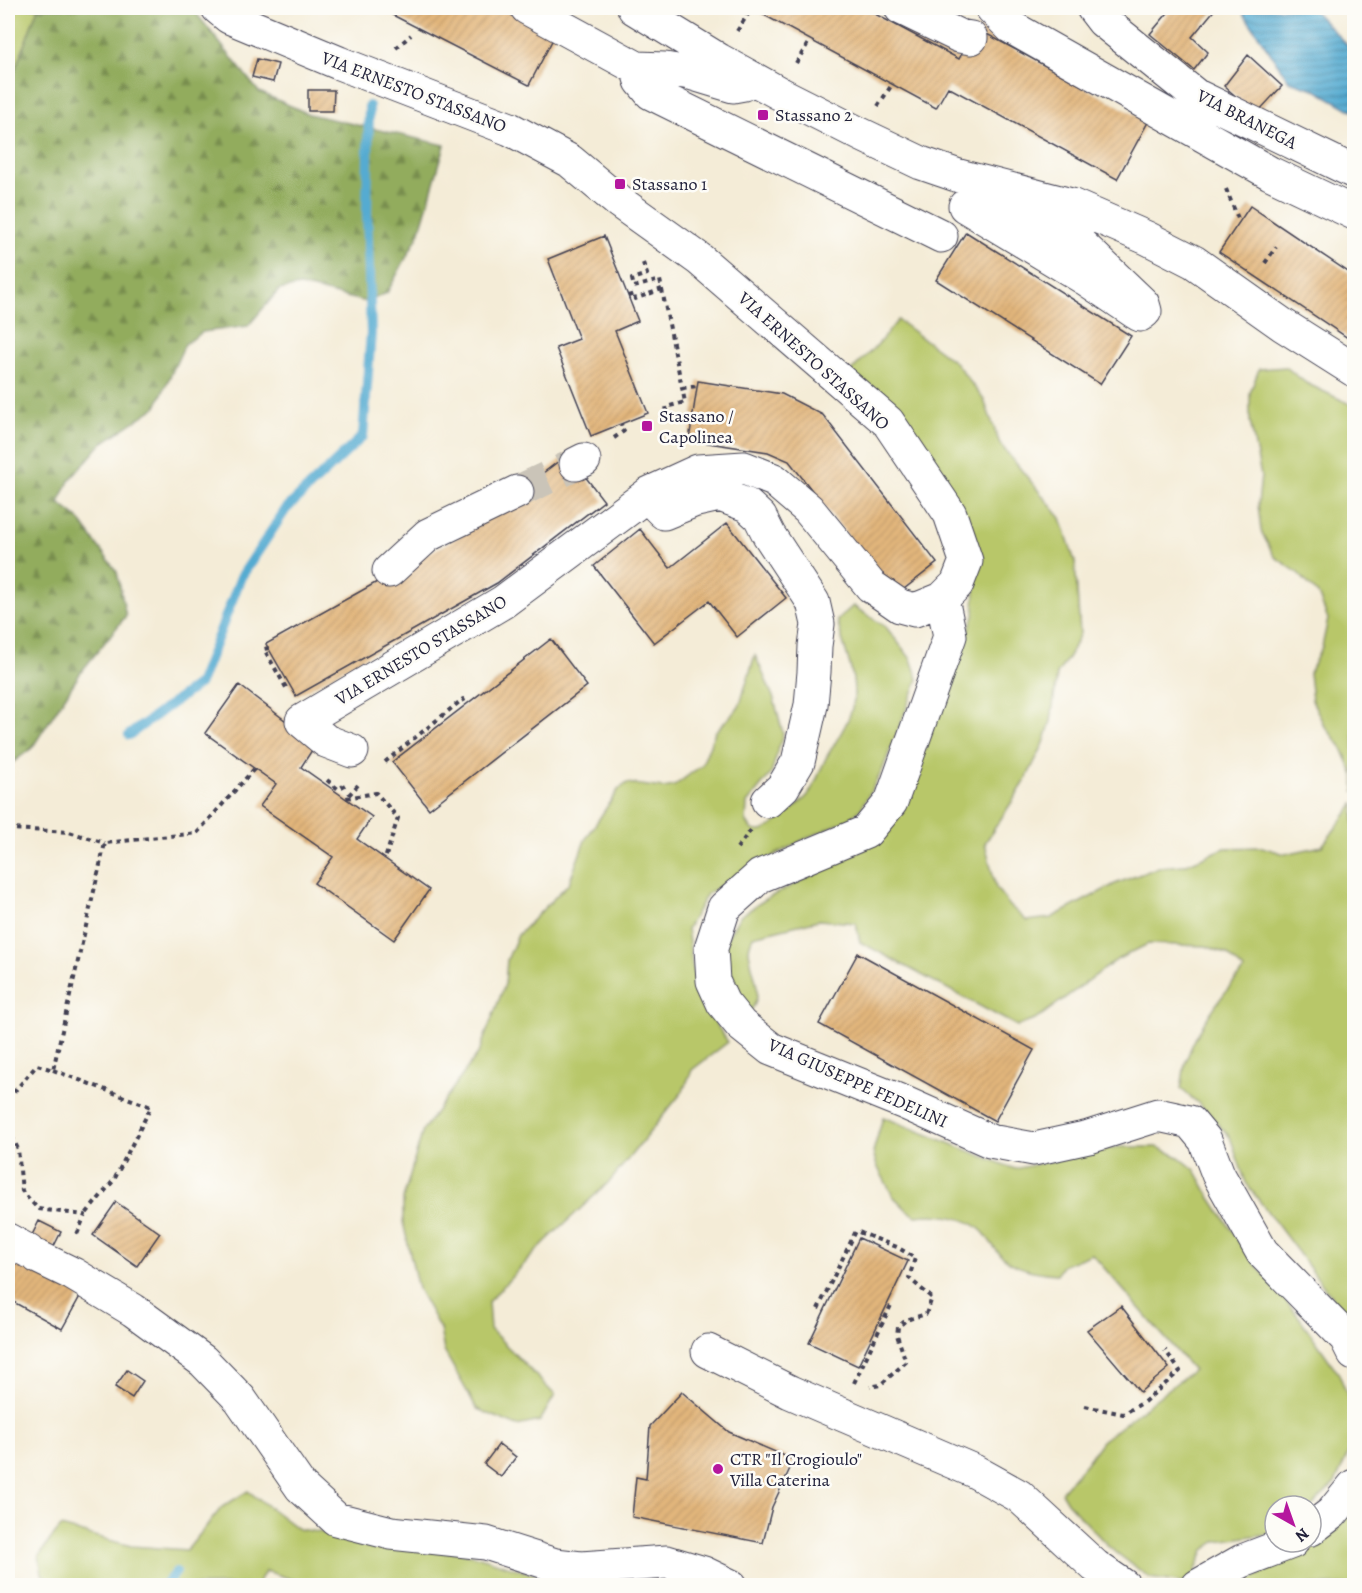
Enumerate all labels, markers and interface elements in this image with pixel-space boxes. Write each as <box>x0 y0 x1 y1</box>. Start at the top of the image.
street label: VIA ERNESTO STASSANO <box>317 45 510 138</box>
street label: VIA BRANEGA <box>1192 83 1302 155</box>
place label: Stassano 2 <box>775 103 853 127</box>
marker: Stassano 2 <box>756 108 770 122</box>
place label: Stassano 1 <box>632 172 707 196</box>
marker: Stassano 1 <box>613 177 627 191</box>
street label: VIA ERNESTO STASSANO <box>732 286 895 436</box>
place label: Stassano / Capolinea <box>659 404 734 449</box>
marker: Stassano / Capolinea <box>640 419 654 433</box>
street label: VIA ERNESTO STASSANO <box>330 589 511 711</box>
street label: VIA GIUSEPPE FEDELINI <box>763 1032 952 1133</box>
place label: CTR "Il Crogioulo" Villa Caterina <box>729 1447 862 1492</box>
marker: CTR "Il Crogioulo" Villa Caterina <box>711 1462 725 1476</box>
north arrow <box>1263 1494 1323 1554</box>
text: N <box>1290 1523 1314 1547</box>

